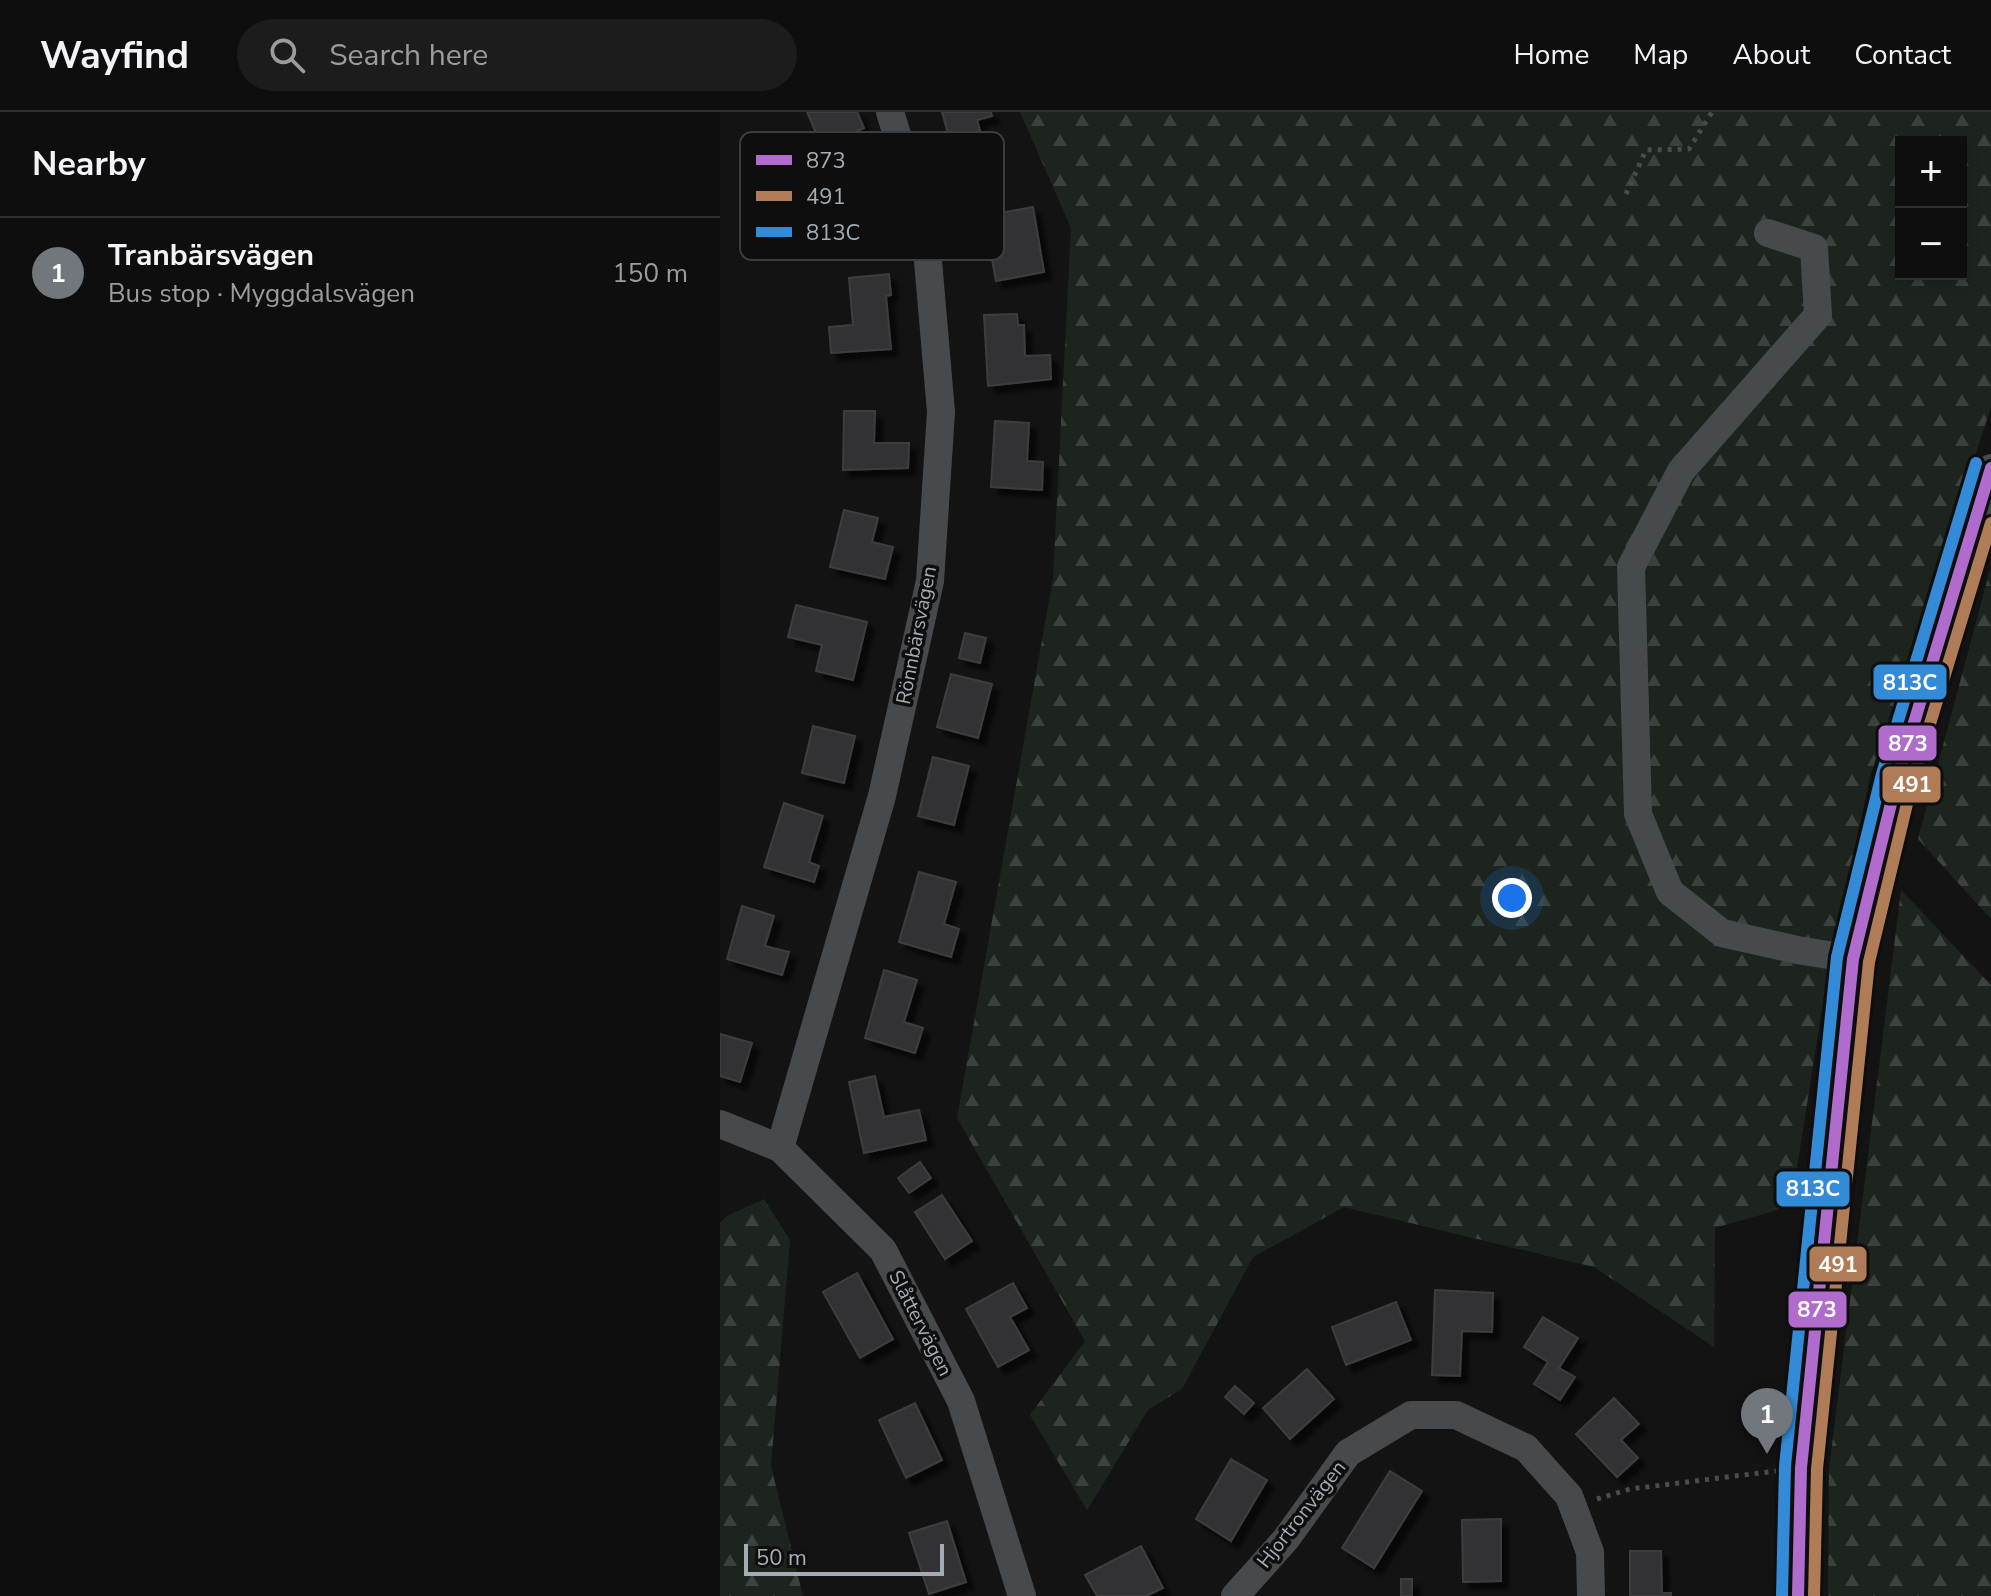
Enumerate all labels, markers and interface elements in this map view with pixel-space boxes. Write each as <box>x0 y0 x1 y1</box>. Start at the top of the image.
search box <box>237 19 797 91</box>
text: Wayfind <box>40 30 189 81</box>
icon: search <box>265 33 309 77</box>
text: Search here <box>329 35 488 76</box>
text: Home <box>1514 36 1589 74</box>
text: Map <box>1633 36 1688 74</box>
text: About <box>1732 36 1810 74</box>
text: Contact <box>1854 36 1951 74</box>
legend <box>740 132 1004 260</box>
map controls <box>1895 136 1967 280</box>
button: + <box>1895 136 1967 208</box>
text: Nearby <box>32 141 146 187</box>
text: 873 <box>806 146 846 176</box>
text: 491 <box>806 182 846 212</box>
button: − <box>1895 208 1967 280</box>
text: 813C <box>806 218 860 248</box>
text: Tranbärsvägen <box>108 235 314 276</box>
text: 1 <box>50 256 66 291</box>
text: 150 m <box>612 256 688 291</box>
text: Bus stop · Myggdalsvägen <box>108 276 415 311</box>
street label: Rönnbärsvägen <box>890 564 943 706</box>
line badge: 813C <box>1872 663 1948 701</box>
text: 813C <box>1883 668 1937 698</box>
line badge: 873 <box>1877 724 1938 762</box>
text: 873 <box>1888 729 1928 759</box>
line badge: 491 <box>1881 765 1942 804</box>
text: 491 <box>1892 770 1932 800</box>
your location <box>1492 878 1532 918</box>
line badge: 813C <box>1775 1170 1851 1208</box>
text: 813C <box>1786 1174 1840 1204</box>
line badge: 491 <box>1808 1245 1868 1283</box>
text: 491 <box>1818 1250 1858 1280</box>
street label: Slåttervägen <box>882 1266 959 1381</box>
line badge: 873 <box>1787 1290 1848 1329</box>
text: 873 <box>1797 1295 1837 1325</box>
pin: 1 <box>1741 1388 1793 1454</box>
street label: Hjortronvägen <box>1251 1455 1352 1574</box>
scale bar <box>744 1540 944 1576</box>
text: 50 m <box>756 1543 807 1573</box>

